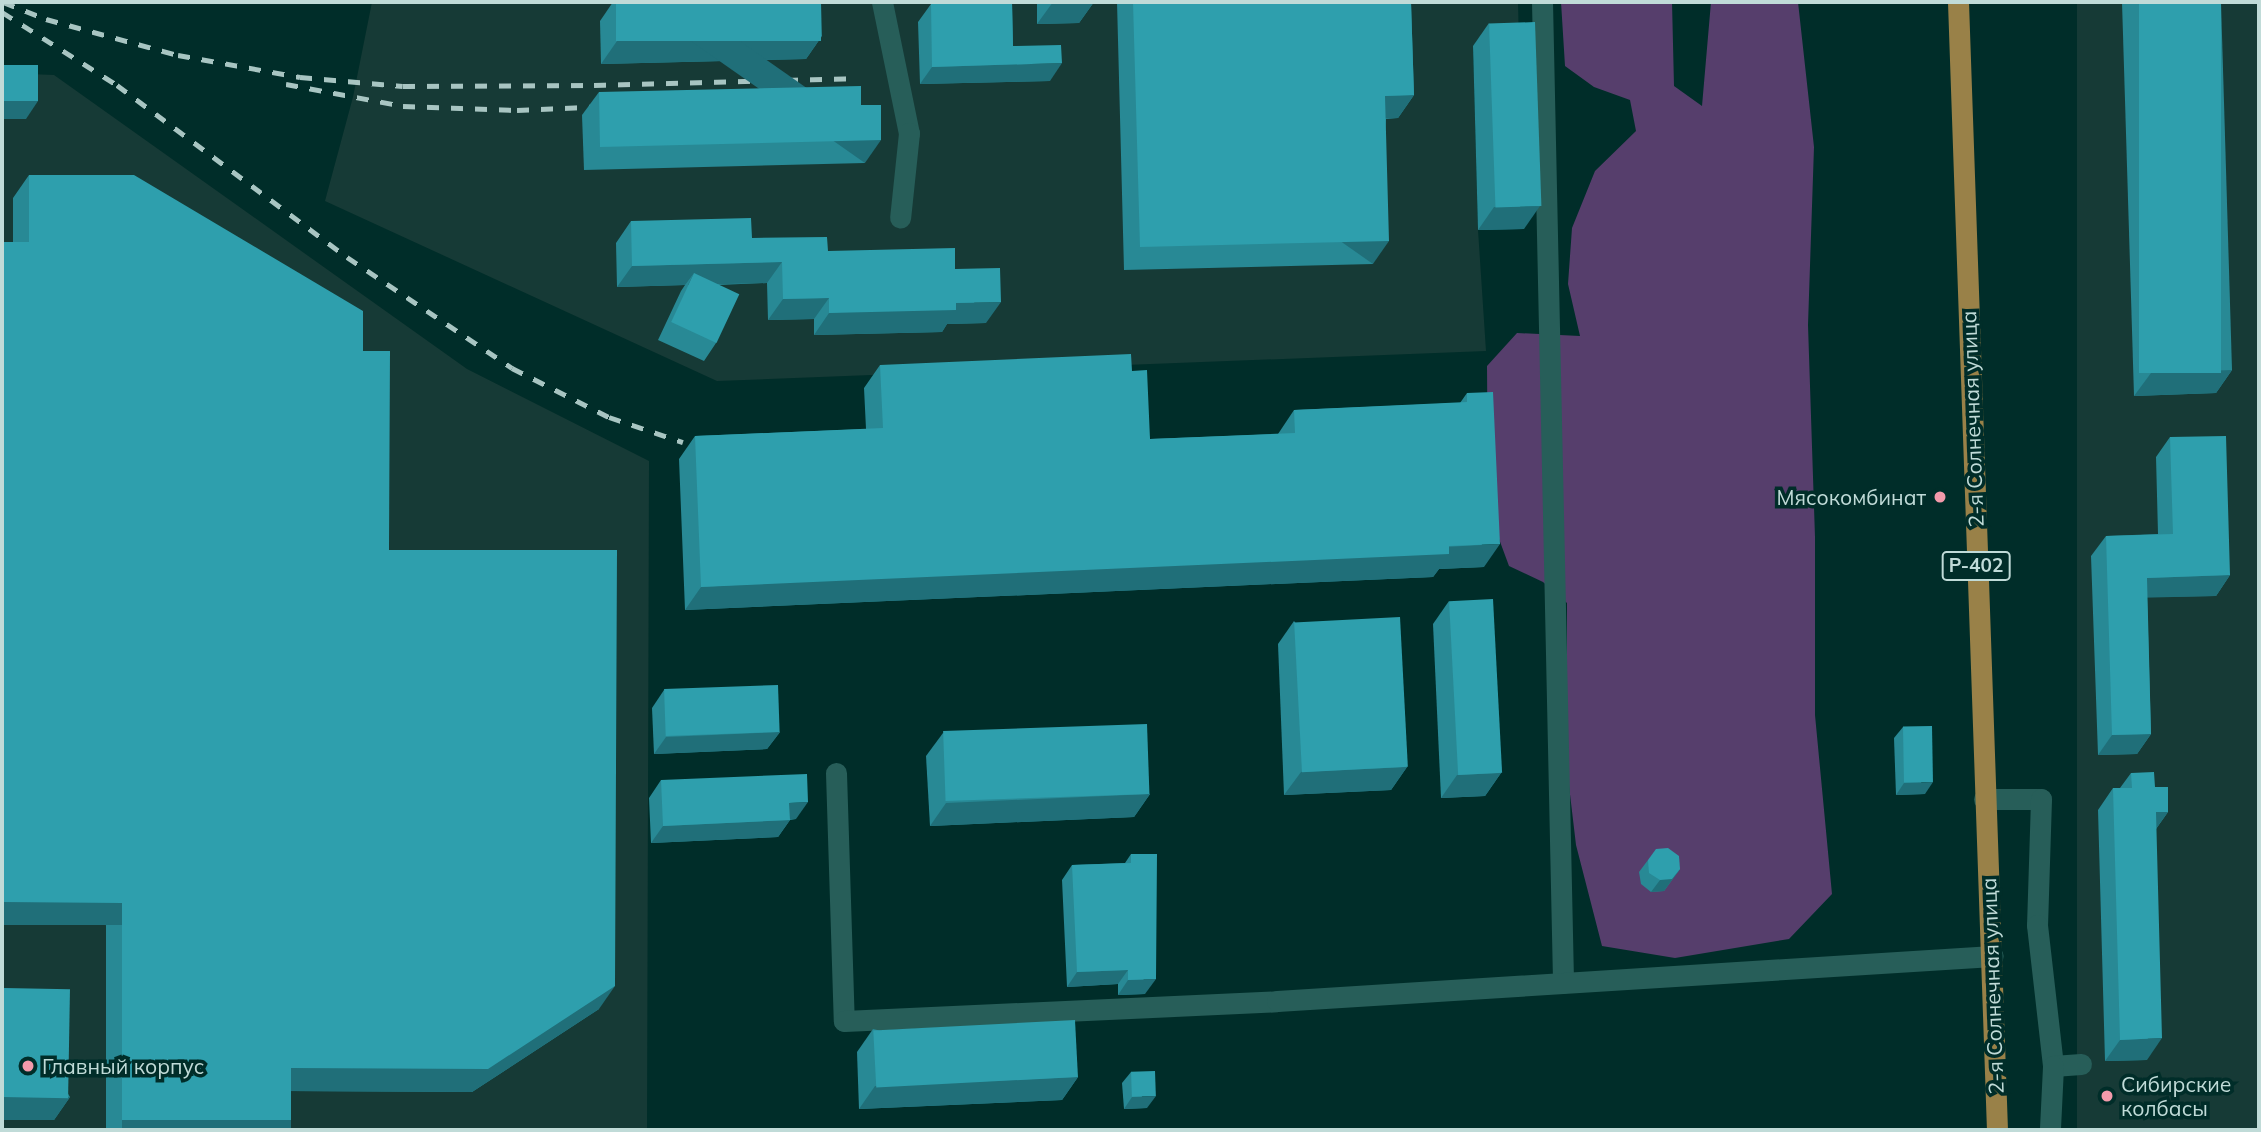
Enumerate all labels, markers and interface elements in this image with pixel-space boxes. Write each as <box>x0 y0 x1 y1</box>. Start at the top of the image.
street label: 2-я Солнечная улица <box>1956 310 1988 528</box>
place label: Мясокомбинат <box>1776 484 1926 510</box>
marker: Мясокомбинат <box>1932 489 1948 505</box>
road number: Р-402 <box>1941 551 2011 582</box>
street label: 2-я Солнечная улица <box>1976 877 2008 1095</box>
place label: Главный корпус <box>42 1053 204 1079</box>
marker: Главный корпус <box>20 1058 36 1074</box>
place label: Сибирские колбасы <box>2121 1071 2231 1121</box>
marker: Сибирские колбасы <box>2099 1088 2115 1104</box>

